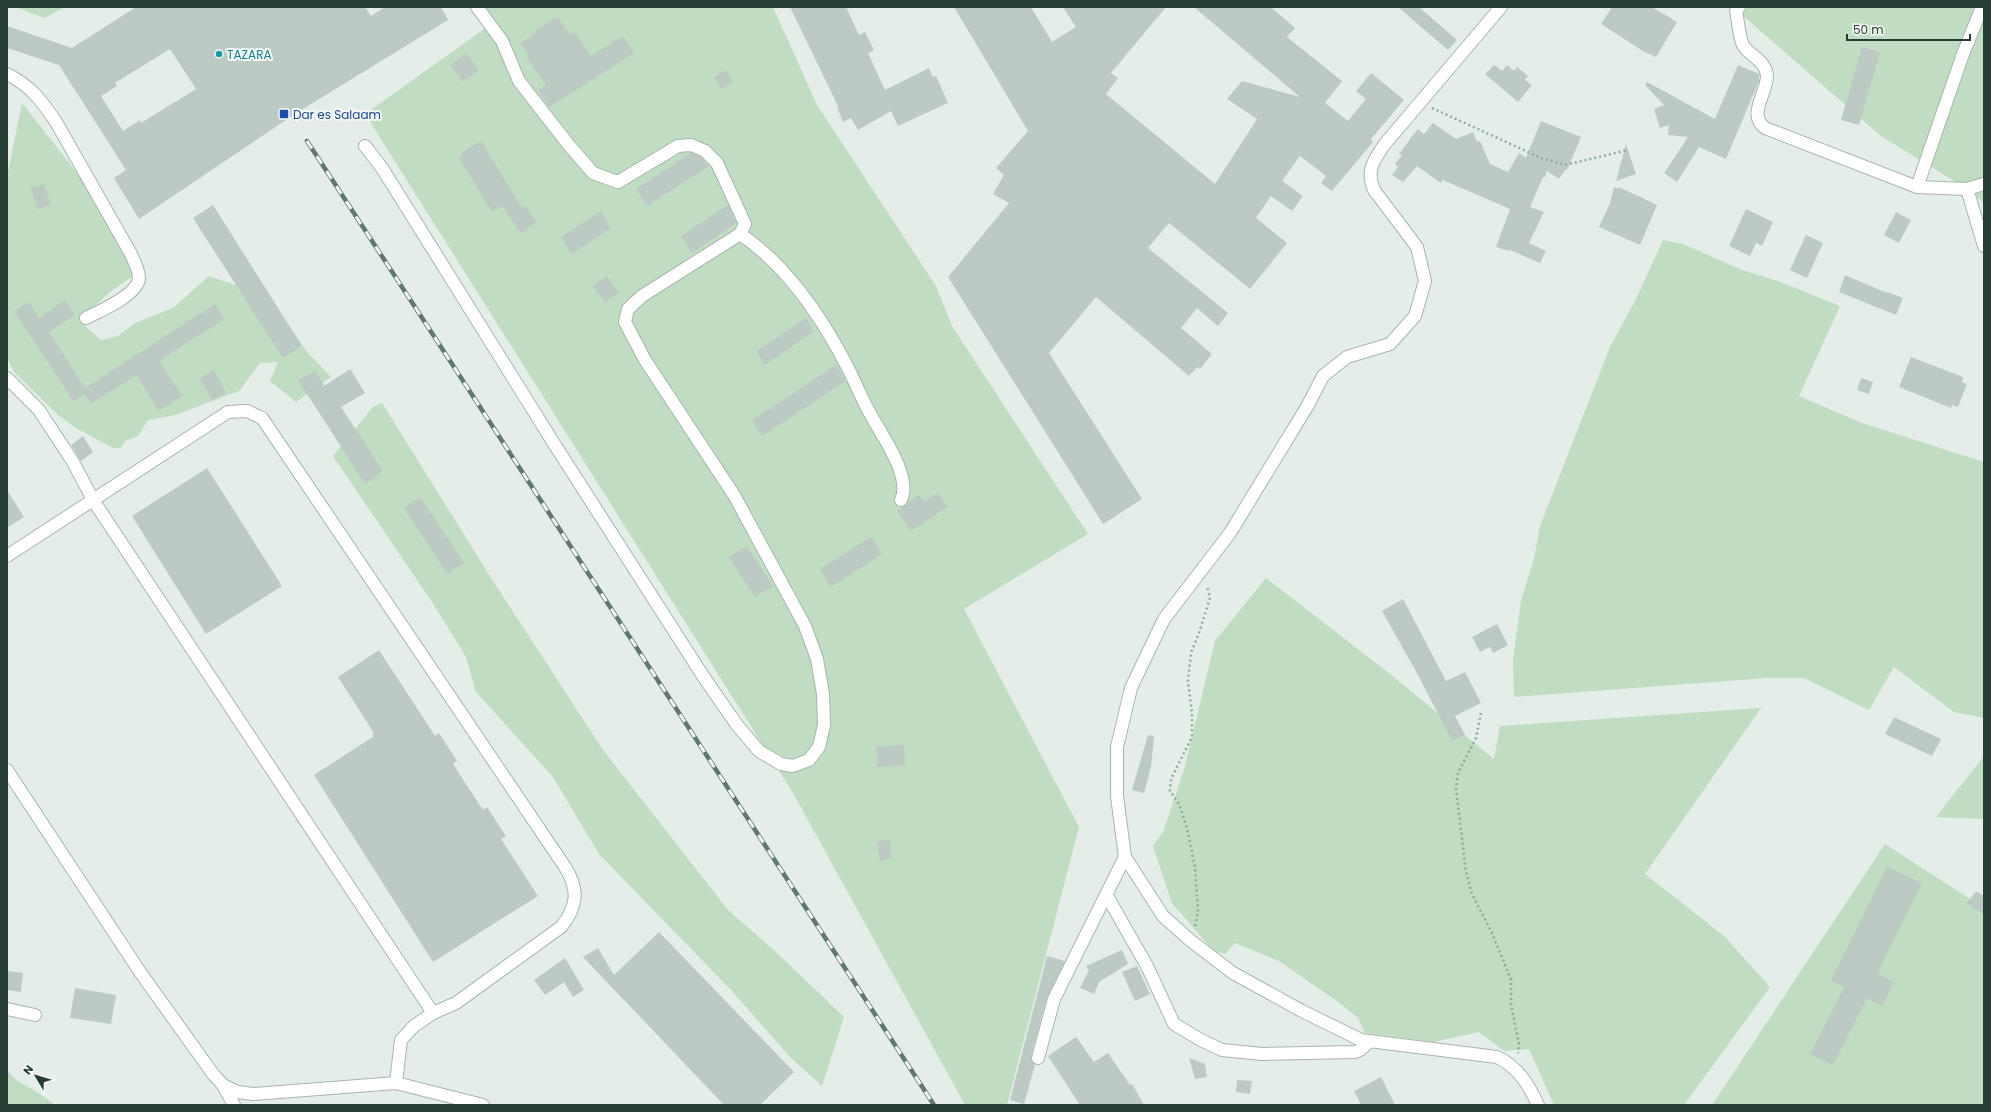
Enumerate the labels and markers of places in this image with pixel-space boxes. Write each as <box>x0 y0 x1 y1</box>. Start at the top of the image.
place label: TAZARA <box>227 46 272 63</box>
marker: TAZARA <box>214 49 224 59</box>
place label: Dar es Salaam <box>293 106 381 123</box>
marker: Dar es Salaam <box>278 108 290 120</box>

